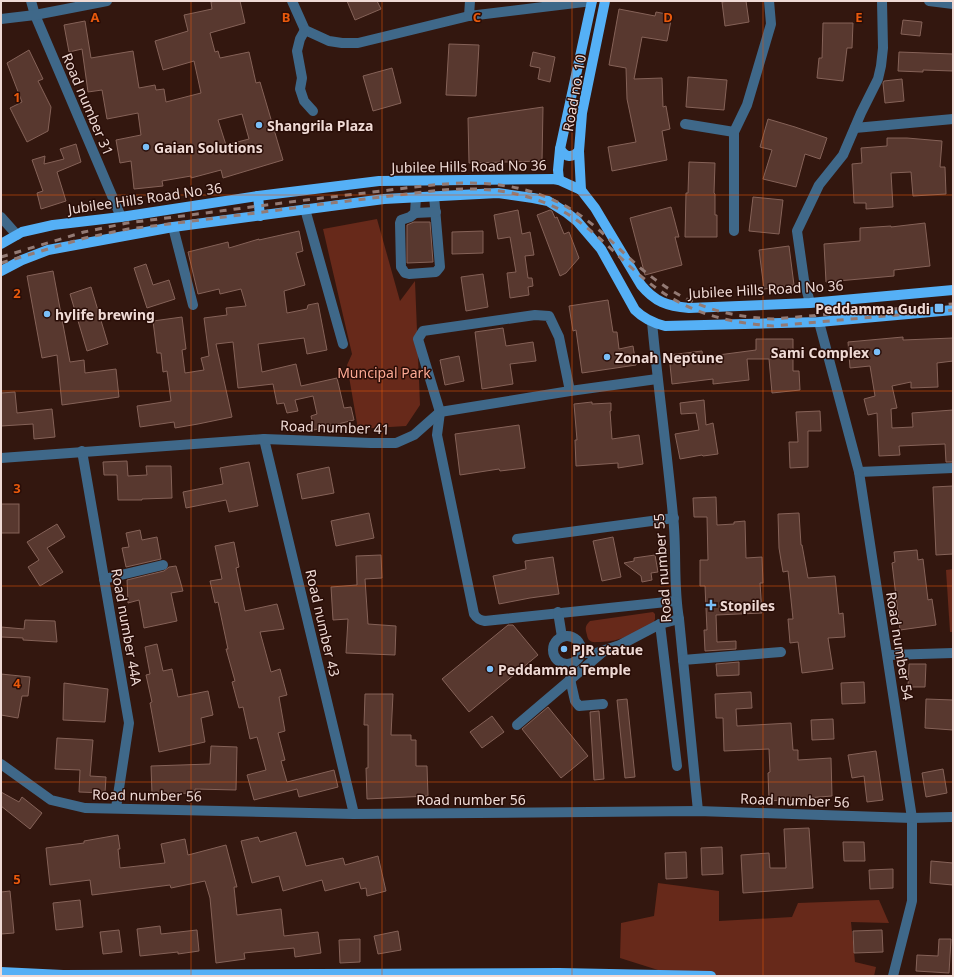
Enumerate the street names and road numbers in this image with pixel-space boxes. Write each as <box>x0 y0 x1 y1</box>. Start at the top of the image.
street label: Road number 31 <box>58 50 118 158</box>
street label: Road no. 10 <box>558 53 590 133</box>
street label: Jubilee Hills Road No 36 <box>389 155 547 177</box>
street label: Jubilee Hills Road No 36 <box>65 178 223 218</box>
street label: Jubilee Hills Road No 36 <box>686 275 844 303</box>
street label: Road number 41 <box>280 416 390 438</box>
street label: Road number 55 <box>649 513 675 623</box>
street label: Road number 44A <box>107 567 147 687</box>
street label: Road number 43 <box>301 567 345 679</box>
street label: Road number 54 <box>882 590 918 702</box>
street label: Road number 56 <box>92 785 202 805</box>
street label: Road number 56 <box>740 789 850 811</box>
street label: Road number 56 <box>416 790 526 809</box>

